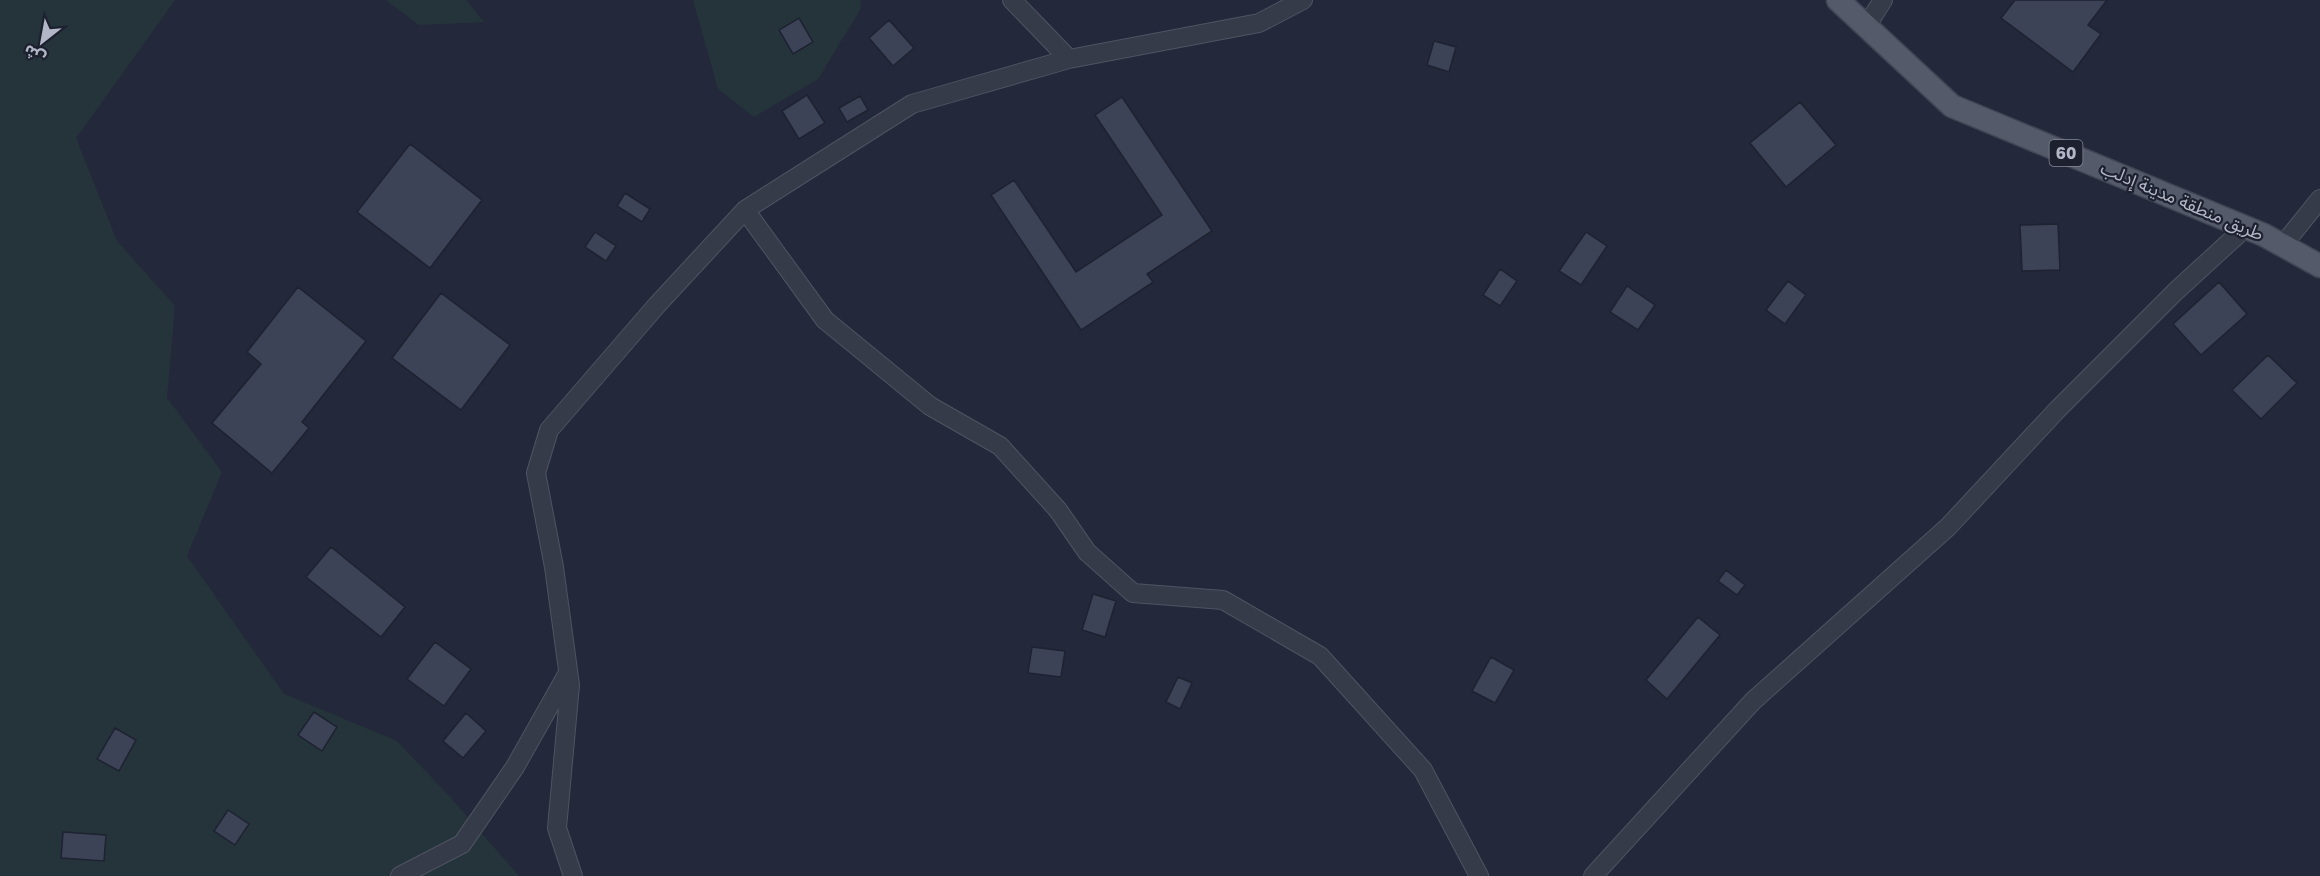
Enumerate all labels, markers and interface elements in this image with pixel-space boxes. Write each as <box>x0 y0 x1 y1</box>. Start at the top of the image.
north arrow <box>12 12 72 72</box>
text: ش <box>20 41 49 69</box>
road number: 60 <box>2050 140 2082 166</box>
street label: طريق منطقة مدينة إدلب <box>2097 156 2267 246</box>

